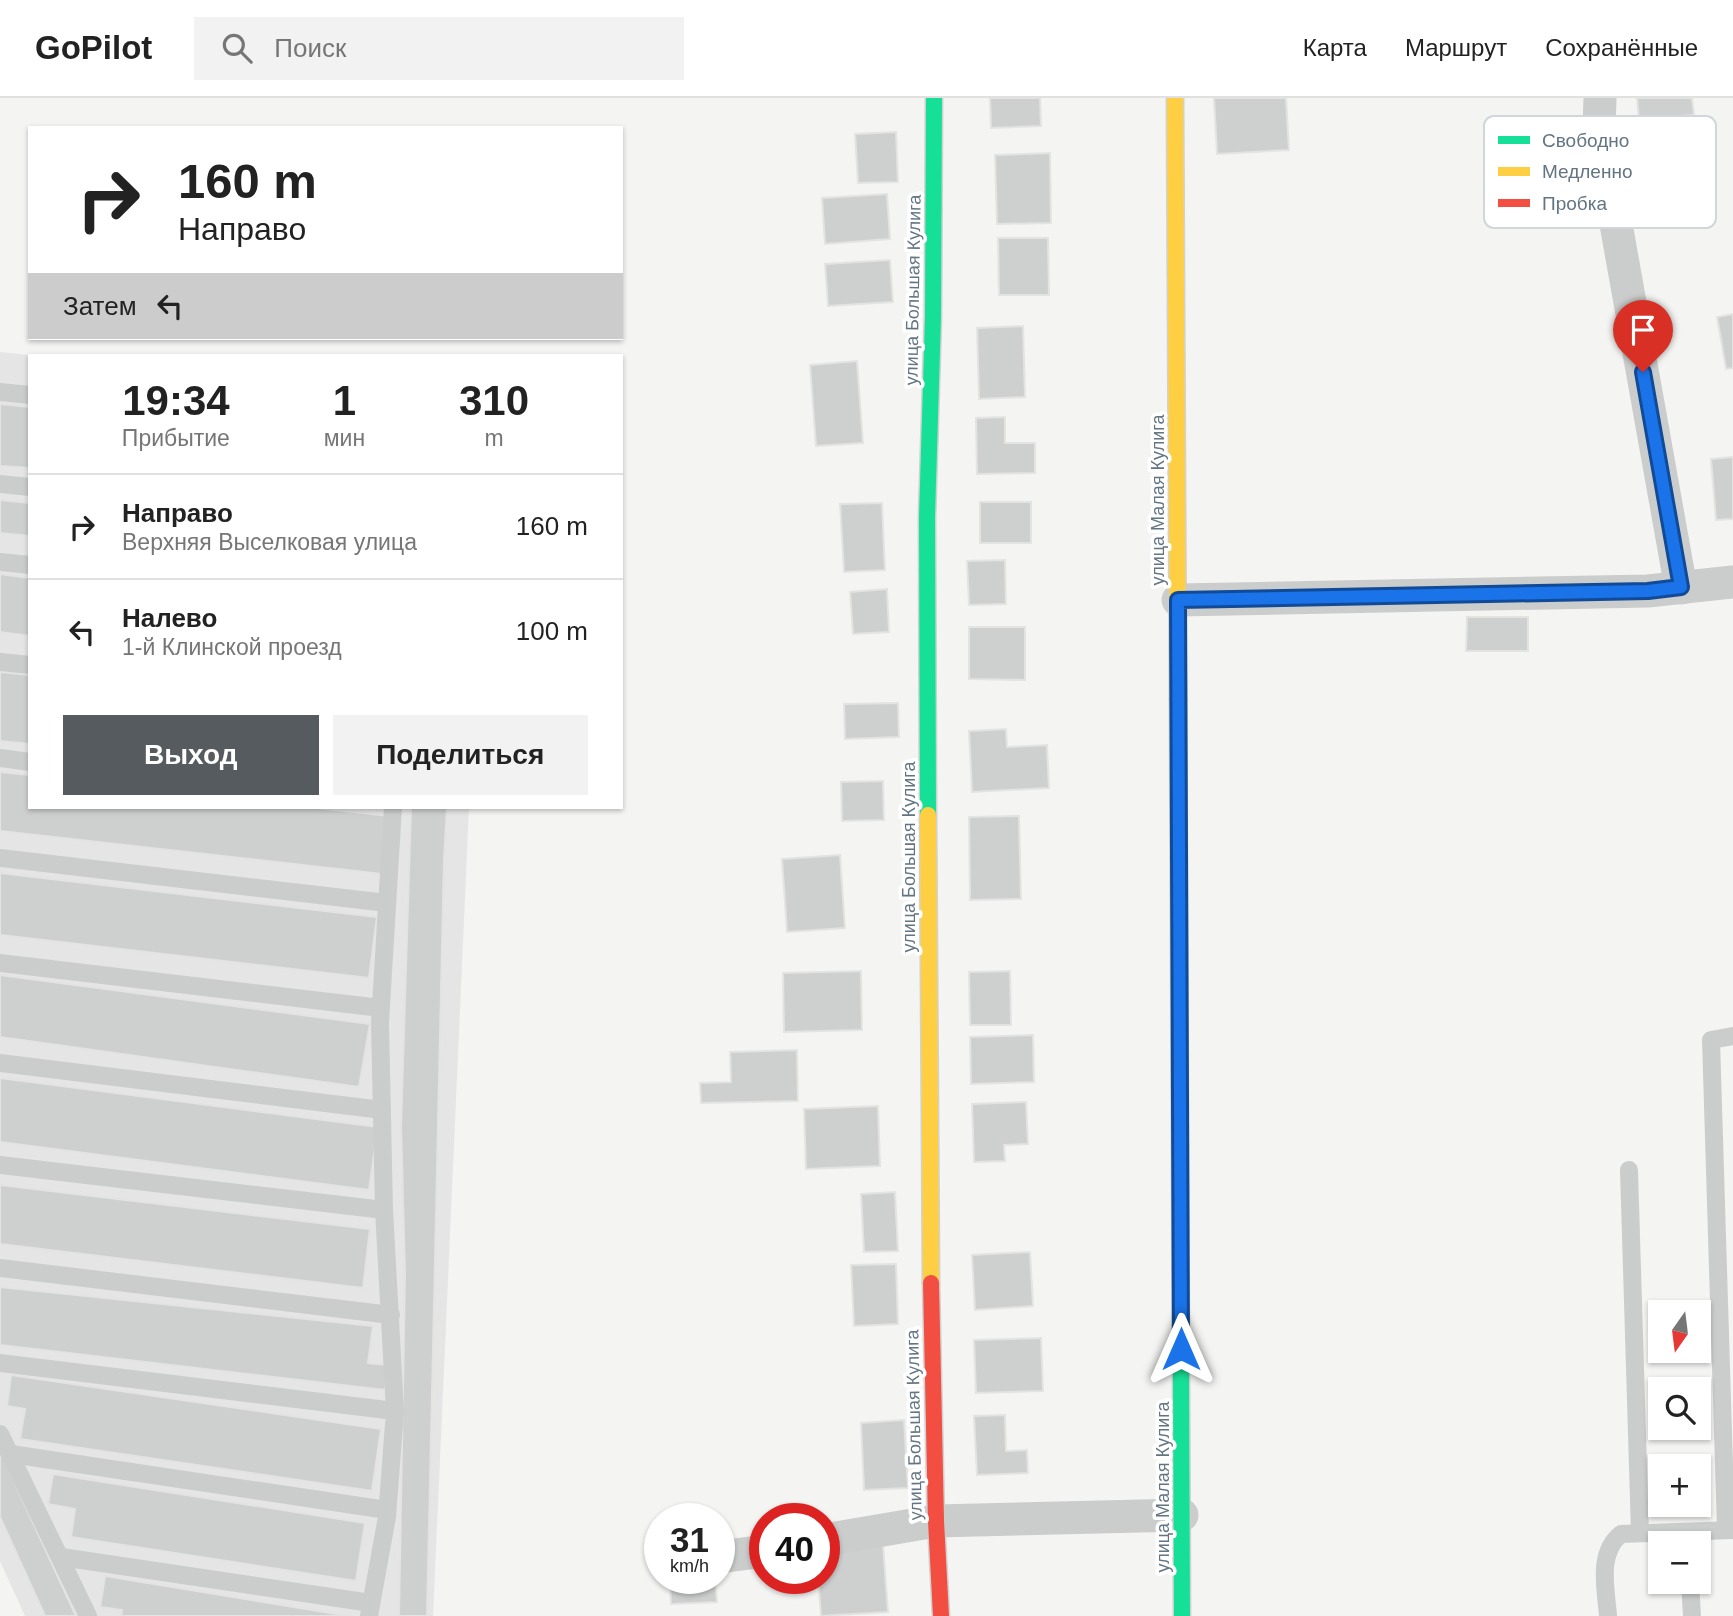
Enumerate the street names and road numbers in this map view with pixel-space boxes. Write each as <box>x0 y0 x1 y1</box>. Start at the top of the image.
street label: улица Большая Кулига <box>901 193 925 386</box>
street label: улица Малая Кулига <box>1148 414 1168 585</box>
street label: улица Большая Кулига <box>899 761 919 952</box>
street label: улица Большая Кулига <box>902 1328 926 1521</box>
street label: улица Малая Кулига <box>1153 1401 1173 1572</box>

